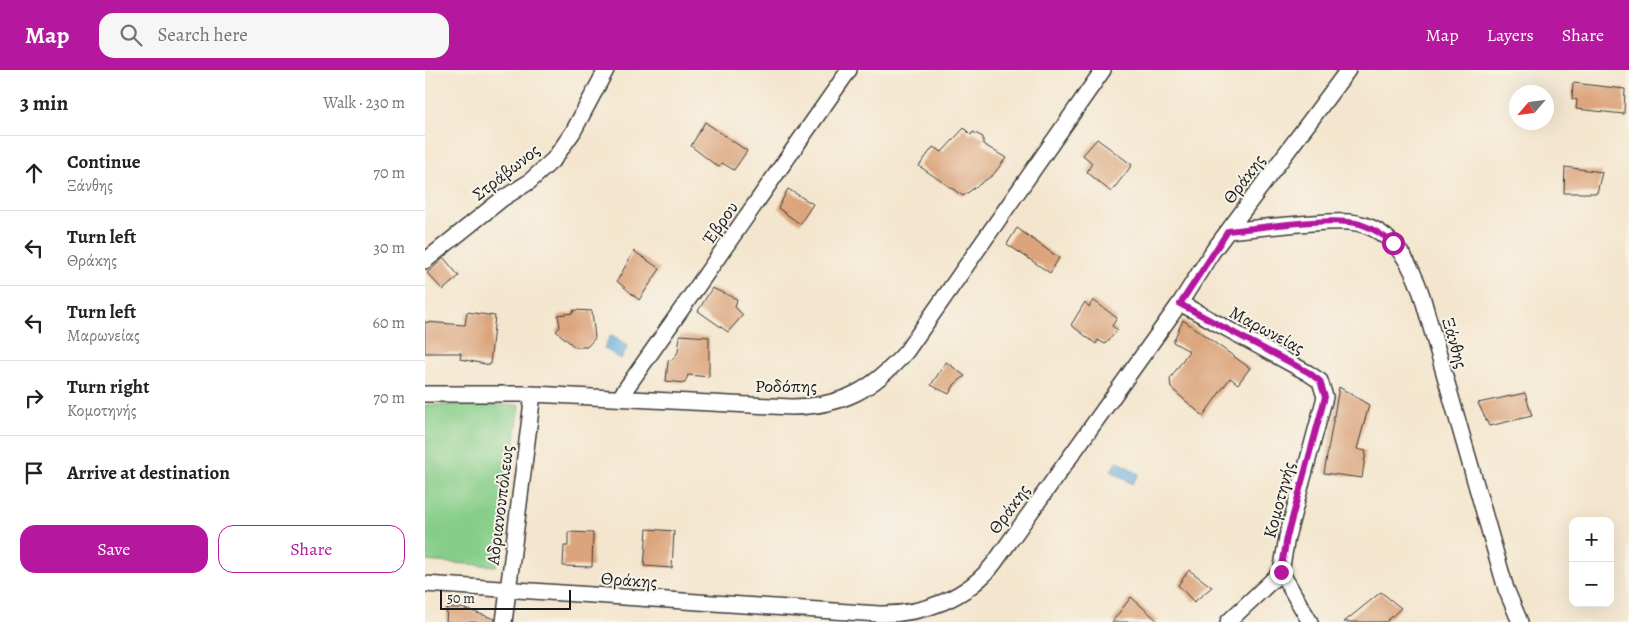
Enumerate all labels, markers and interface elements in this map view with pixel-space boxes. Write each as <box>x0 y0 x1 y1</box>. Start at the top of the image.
search box <box>99 13 449 58</box>
text: Map <box>25 19 69 51</box>
icon: search <box>117 21 145 49</box>
text: Search here <box>157 22 248 48</box>
text: Map <box>1426 23 1459 47</box>
text: Layers <box>1487 23 1534 47</box>
text: Share <box>1562 23 1604 47</box>
north arrow <box>1509 85 1554 130</box>
text: 3 min <box>20 89 68 117</box>
text: Walk · 230 m <box>323 92 405 114</box>
street label: Στράβωνος <box>467 138 545 206</box>
text: Continue <box>67 149 141 175</box>
street label: Θράκης <box>1217 149 1271 209</box>
icon: ahead <box>20 159 48 187</box>
text: 70 m <box>373 162 405 184</box>
text: Ξάνθης <box>67 175 113 197</box>
street label: Έβρου <box>696 197 744 249</box>
text: Turn left <box>67 224 136 250</box>
route start <box>1382 232 1405 255</box>
icon: left <box>20 234 48 262</box>
text: 30 m <box>373 237 405 259</box>
text: Θράκης <box>67 250 117 272</box>
text: Turn left <box>67 299 136 325</box>
street label: Μαρωνείας <box>1225 300 1309 360</box>
icon: left <box>20 309 48 337</box>
text: 60 m <box>373 312 405 334</box>
street label: Ξάνθης <box>1436 315 1474 371</box>
text: Μαρωνείας <box>67 325 140 347</box>
text: Turn right <box>67 374 149 400</box>
street label: Ροδόπης <box>755 374 817 398</box>
icon: right <box>20 384 48 412</box>
text: 70 m <box>373 387 405 409</box>
text: Κομοτηνής <box>67 400 137 422</box>
street label: Αδριανουπόλεως <box>481 444 519 567</box>
icon: arrive <box>20 459 48 487</box>
street label: Κομοτηνής <box>1257 459 1301 541</box>
text: Arrive at destination <box>67 460 230 486</box>
street label: Θράκης <box>983 479 1035 539</box>
map controls <box>1569 517 1614 607</box>
button: + <box>1569 517 1614 562</box>
button: Save <box>20 525 208 573</box>
button: Share <box>218 525 405 573</box>
route end <box>1270 561 1293 584</box>
button: − <box>1569 562 1614 607</box>
street label: Θράκης <box>600 566 658 594</box>
scale bar <box>440 587 571 610</box>
text: 50 m <box>447 589 475 608</box>

